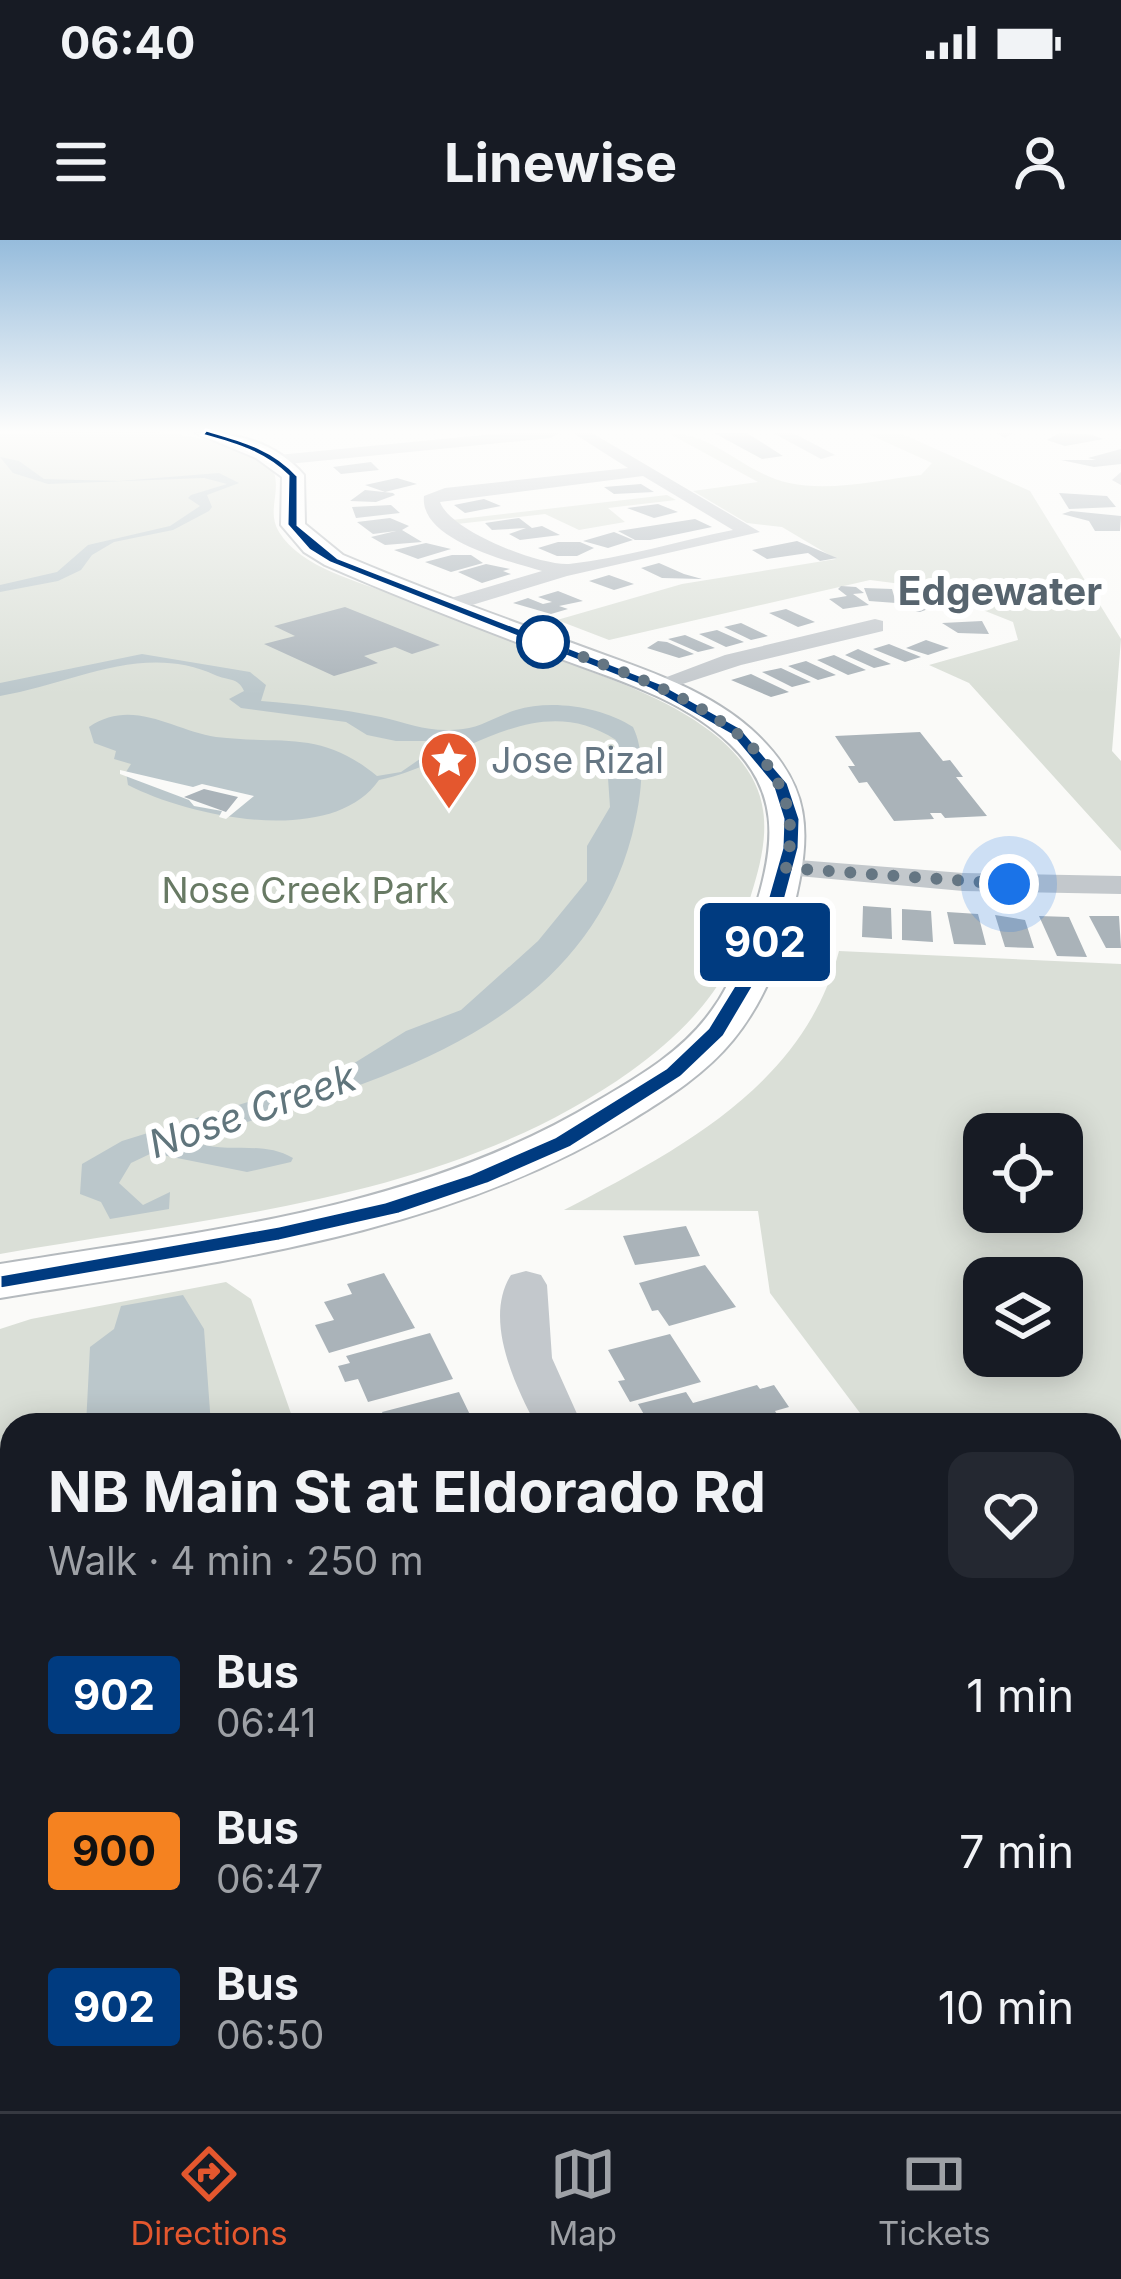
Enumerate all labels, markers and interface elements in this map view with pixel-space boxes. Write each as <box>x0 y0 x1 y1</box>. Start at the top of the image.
text: 06:40 <box>60 15 195 70</box>
icon: menu <box>48 129 114 195</box>
icon: person <box>1007 129 1073 195</box>
text: Linewise <box>444 130 677 195</box>
district label: Edgewater <box>898 567 1102 614</box>
unlabelled marker <box>518 617 568 667</box>
place icon: Jose Rizal <box>418 729 480 811</box>
place label: Jose Rizal <box>491 738 664 782</box>
your location <box>979 854 1039 914</box>
park label: Nose Creek Park <box>161 868 449 912</box>
line badge: 902 <box>696 903 834 981</box>
text: 902 <box>724 916 806 967</box>
water label: Nose Creek <box>142 1052 362 1167</box>
map controls <box>963 1113 1083 1377</box>
button: locate <box>963 1113 1083 1233</box>
button: layers <box>963 1257 1083 1377</box>
button: heart <box>948 1452 1074 1578</box>
text: NB Main St at Eldorado Rd <box>48 1457 766 1526</box>
text: Walk · 4 min · 250 m <box>48 1537 424 1584</box>
text: Bus <box>216 1644 299 1699</box>
text: 1 min <box>966 1668 1074 1723</box>
text: 902 <box>73 1669 155 1720</box>
text: 06:41 <box>216 1699 316 1746</box>
text: Bus <box>216 1800 299 1855</box>
text: 7 min <box>959 1824 1074 1879</box>
text: 900 <box>72 1825 156 1876</box>
text: 06:47 <box>216 1855 323 1902</box>
text: Bus <box>216 1956 299 2011</box>
text: 10 min <box>938 1980 1074 2035</box>
text: 902 <box>73 1981 155 2032</box>
text: 06:50 <box>216 2011 324 2058</box>
tab: Directions <box>130 2141 288 2253</box>
tab: Map <box>549 2141 617 2253</box>
tab: Tickets <box>878 2141 991 2253</box>

